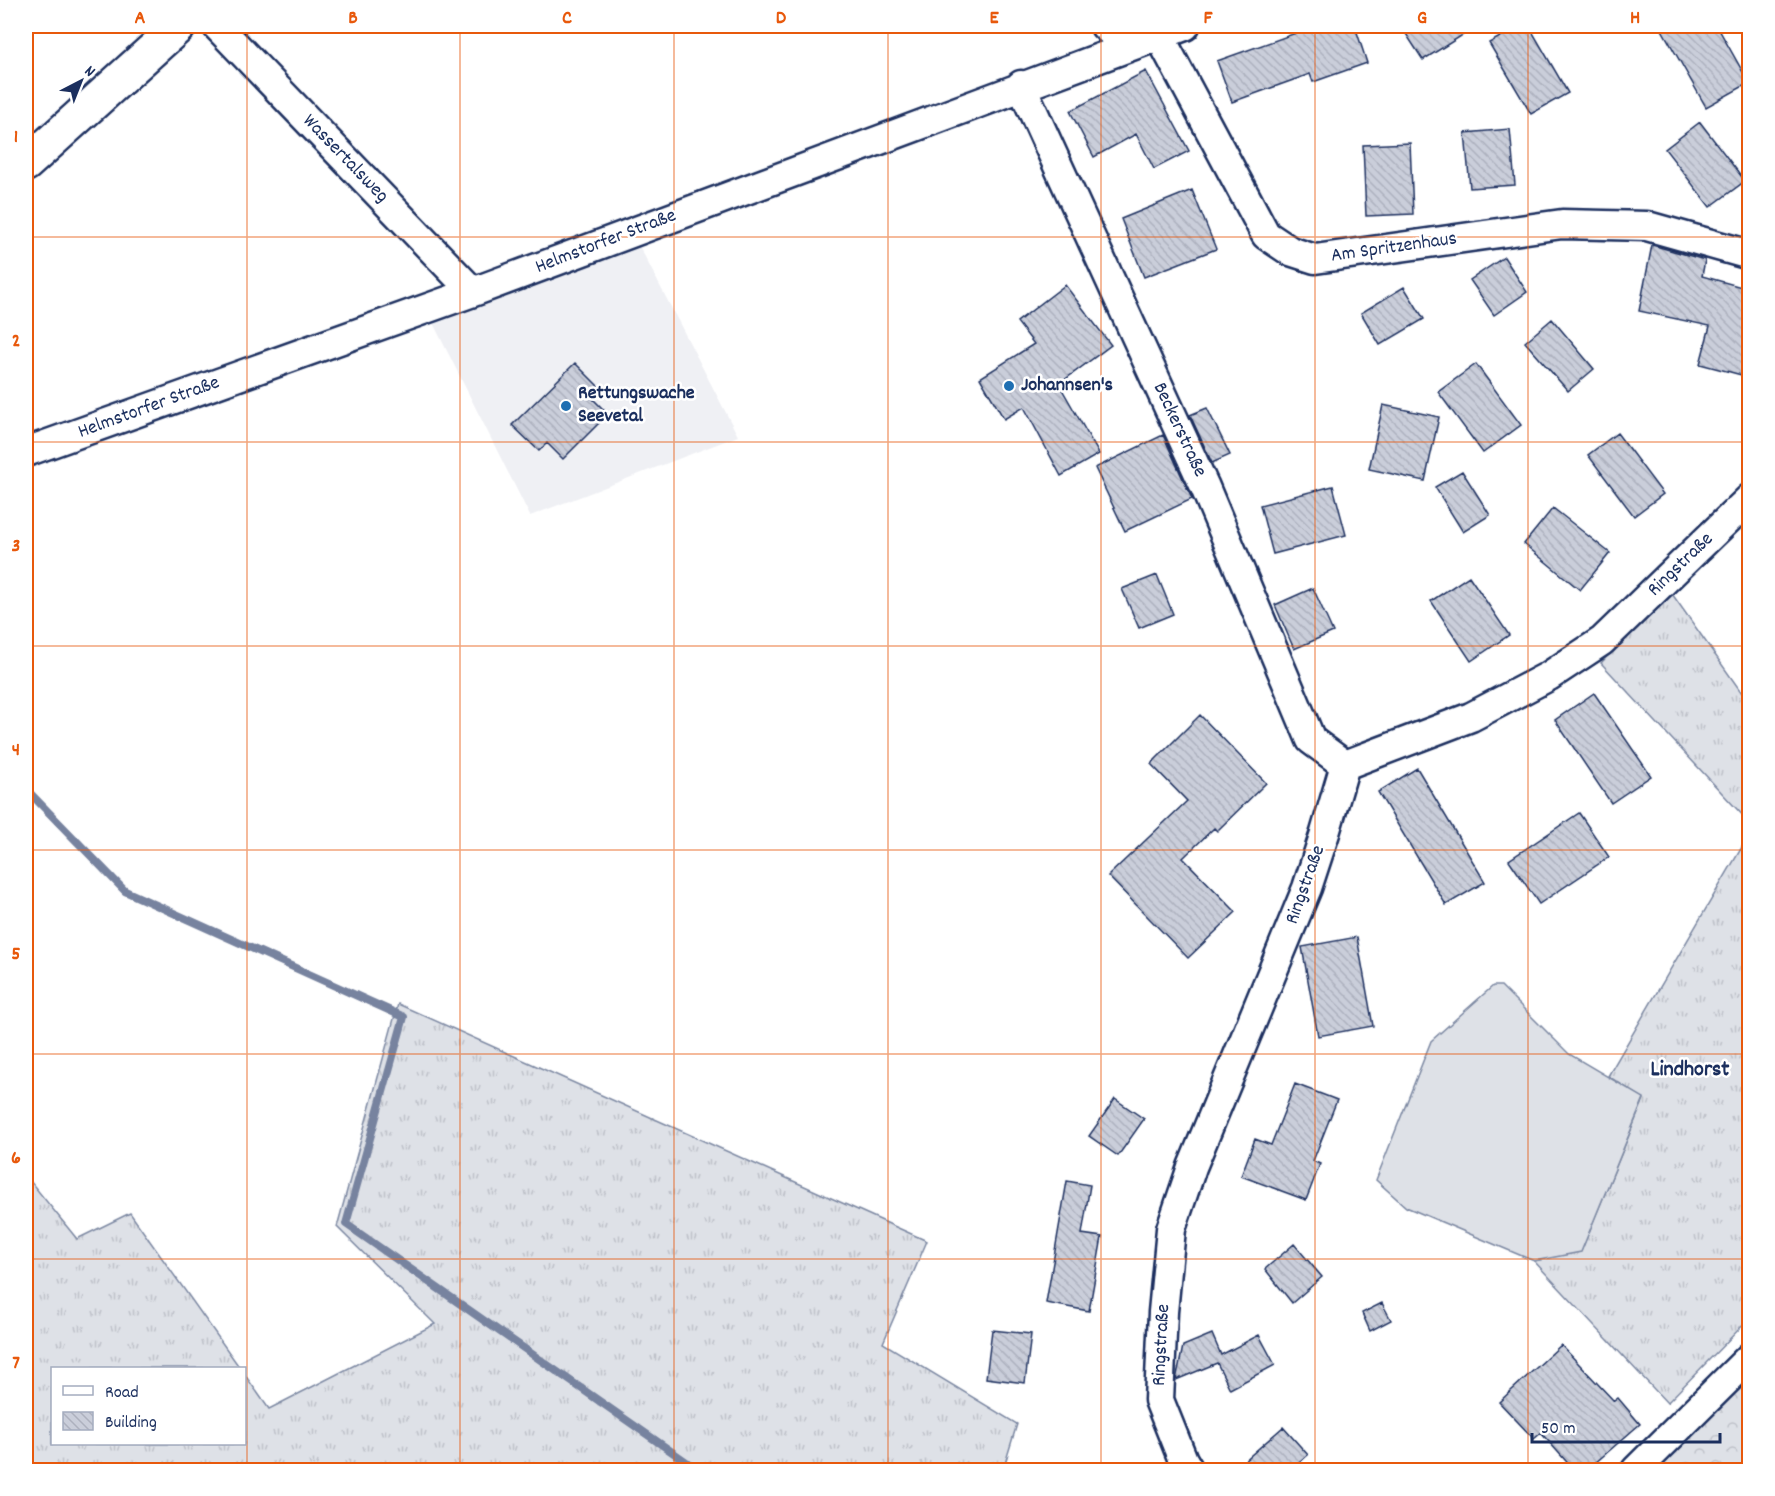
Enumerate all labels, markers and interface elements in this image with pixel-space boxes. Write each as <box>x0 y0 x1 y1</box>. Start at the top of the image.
text: A <box>135 5 146 33</box>
text: B <box>348 5 358 33</box>
text: C <box>562 5 572 33</box>
text: D <box>776 5 787 33</box>
text: E <box>989 5 999 33</box>
text: F <box>1204 5 1214 33</box>
text: G <box>1417 5 1427 33</box>
text: H <box>1630 5 1640 33</box>
north arrow <box>51 51 111 111</box>
text: N <box>79 61 100 83</box>
street label: Wassertalsweg <box>295 108 395 210</box>
text: 1 <box>14 124 18 152</box>
street label: Helmstorfer Straße <box>532 202 681 282</box>
street label: Am Spritzenhaus <box>1329 225 1459 271</box>
text: 2 <box>12 328 20 356</box>
street label: Helmstorfer Straße <box>74 369 224 447</box>
place label: Johannsen's <box>1021 372 1113 400</box>
street label: Beckerstraße <box>1145 378 1213 482</box>
marker: Johannsen's <box>1002 379 1016 393</box>
place label: Rettungswache Seevetal <box>578 380 695 431</box>
marker: Rettungswache Seevetal <box>559 399 573 413</box>
street label: Ringstraße <box>1642 526 1720 604</box>
text: 3 <box>12 533 20 561</box>
text: 4 <box>12 737 20 765</box>
street label: Ringstraße <box>1279 841 1333 928</box>
text: 5 <box>11 941 21 969</box>
district label: Lindhorst <box>1651 1055 1730 1086</box>
text: 6 <box>11 1145 21 1173</box>
street label: Ringstraße <box>1146 1303 1178 1387</box>
text: 7 <box>12 1350 20 1378</box>
legend <box>51 1367 246 1445</box>
text: Road <box>105 1381 139 1406</box>
scale bar <box>1532 1406 1720 1444</box>
text: Building <box>105 1411 157 1436</box>
text: 50 m <box>1541 1417 1576 1442</box>

